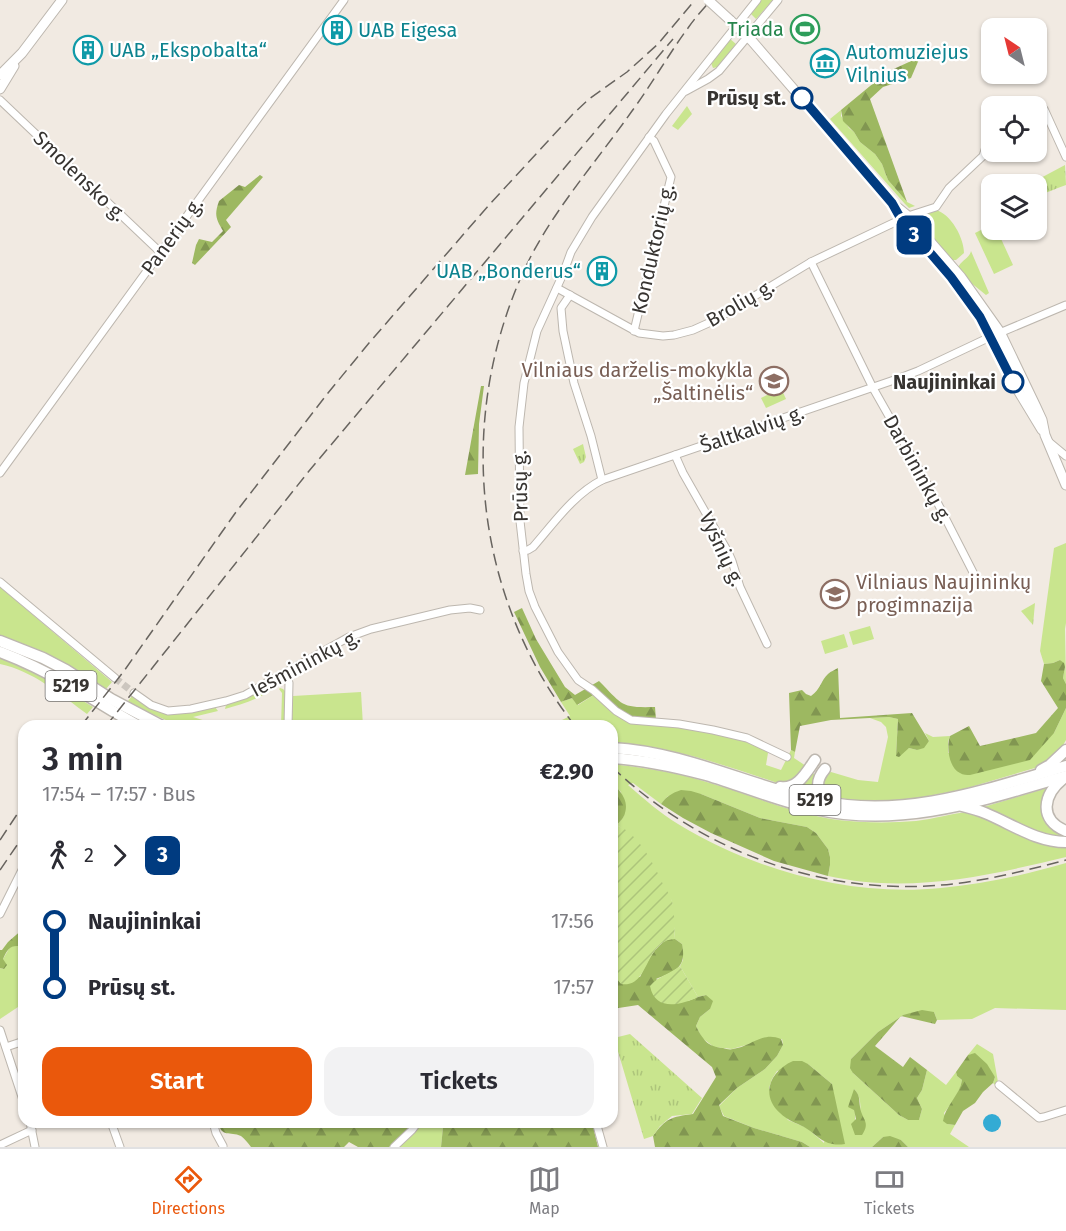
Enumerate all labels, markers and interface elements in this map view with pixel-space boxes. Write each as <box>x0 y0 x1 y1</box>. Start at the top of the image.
sports icon: Triada <box>789 13 821 45</box>
building icon: UAB Eigesa <box>321 14 353 46</box>
place label: Triada <box>727 17 784 41</box>
place label: UAB Eigesa <box>358 18 457 42</box>
north arrow <box>981 18 1047 84</box>
map controls <box>981 18 1047 240</box>
building icon: UAB „Ekspobalta“ <box>72 34 104 66</box>
place label: UAB „Ekspobalta“ <box>109 38 267 62</box>
place label: Automuziejus Vilnius <box>846 40 968 87</box>
museum icon: Automuziejus Vilnius <box>809 47 841 79</box>
place label: Prūsų st. <box>707 86 786 110</box>
marker: Prūsų st. <box>791 87 813 109</box>
button: locate <box>981 96 1047 162</box>
street label: Smolensko g. <box>29 126 131 226</box>
button: layers <box>981 174 1047 240</box>
street label: Konduktorių g. <box>626 182 680 316</box>
street label: Panerių g. <box>136 193 208 279</box>
line badge: 3 <box>894 216 934 254</box>
text: 3 <box>909 222 919 248</box>
building icon: UAB „Bonderus“ <box>586 255 618 287</box>
place label: UAB „Bonderus“ <box>436 259 581 283</box>
street label: Brolių g. <box>702 274 778 332</box>
place label: Vilniaus darželis-mokykla „Šaltinėlis“ <box>522 358 753 405</box>
school or university icon: Vilniaus darželis-mokykla „Šaltinėlis“ <box>758 365 790 397</box>
place label: Naujininkai <box>893 370 996 394</box>
marker: Naujininkai <box>1002 371 1024 393</box>
street label: Šaltkalvių g. <box>697 400 807 458</box>
street label: Darbininkų g. <box>878 411 958 527</box>
street label: Prūsų g. <box>507 450 533 522</box>
street label: Vyšnių g. <box>694 508 750 590</box>
place label: Vilniaus Naujininkų progimnazija <box>856 570 1031 617</box>
school or university icon: Vilniaus Naujininkų progimnazija <box>819 578 851 610</box>
street label: Iešmininkų g. <box>246 624 364 702</box>
road number: 5219 <box>46 671 97 701</box>
text: 3 min <box>42 739 123 779</box>
text: €2.90 <box>540 758 594 785</box>
text: 17:54 – 17:57 · Bus <box>42 782 195 806</box>
road number: 5219 <box>790 785 840 815</box>
icon: walk <box>42 839 75 872</box>
icon: forward <box>103 839 136 872</box>
text: 3 <box>157 842 168 868</box>
text: 2 <box>84 843 94 867</box>
text: Naujininkai <box>88 908 201 935</box>
text: 17:56 <box>551 909 594 933</box>
text: Prūsų st. <box>88 974 175 1001</box>
text: 17:57 <box>553 975 594 999</box>
button: Start <box>42 1047 312 1116</box>
button: Tickets <box>324 1047 594 1116</box>
tab: Directions <box>152 1163 225 1218</box>
tab: Map <box>528 1163 561 1218</box>
tab: Tickets <box>864 1163 914 1218</box>

